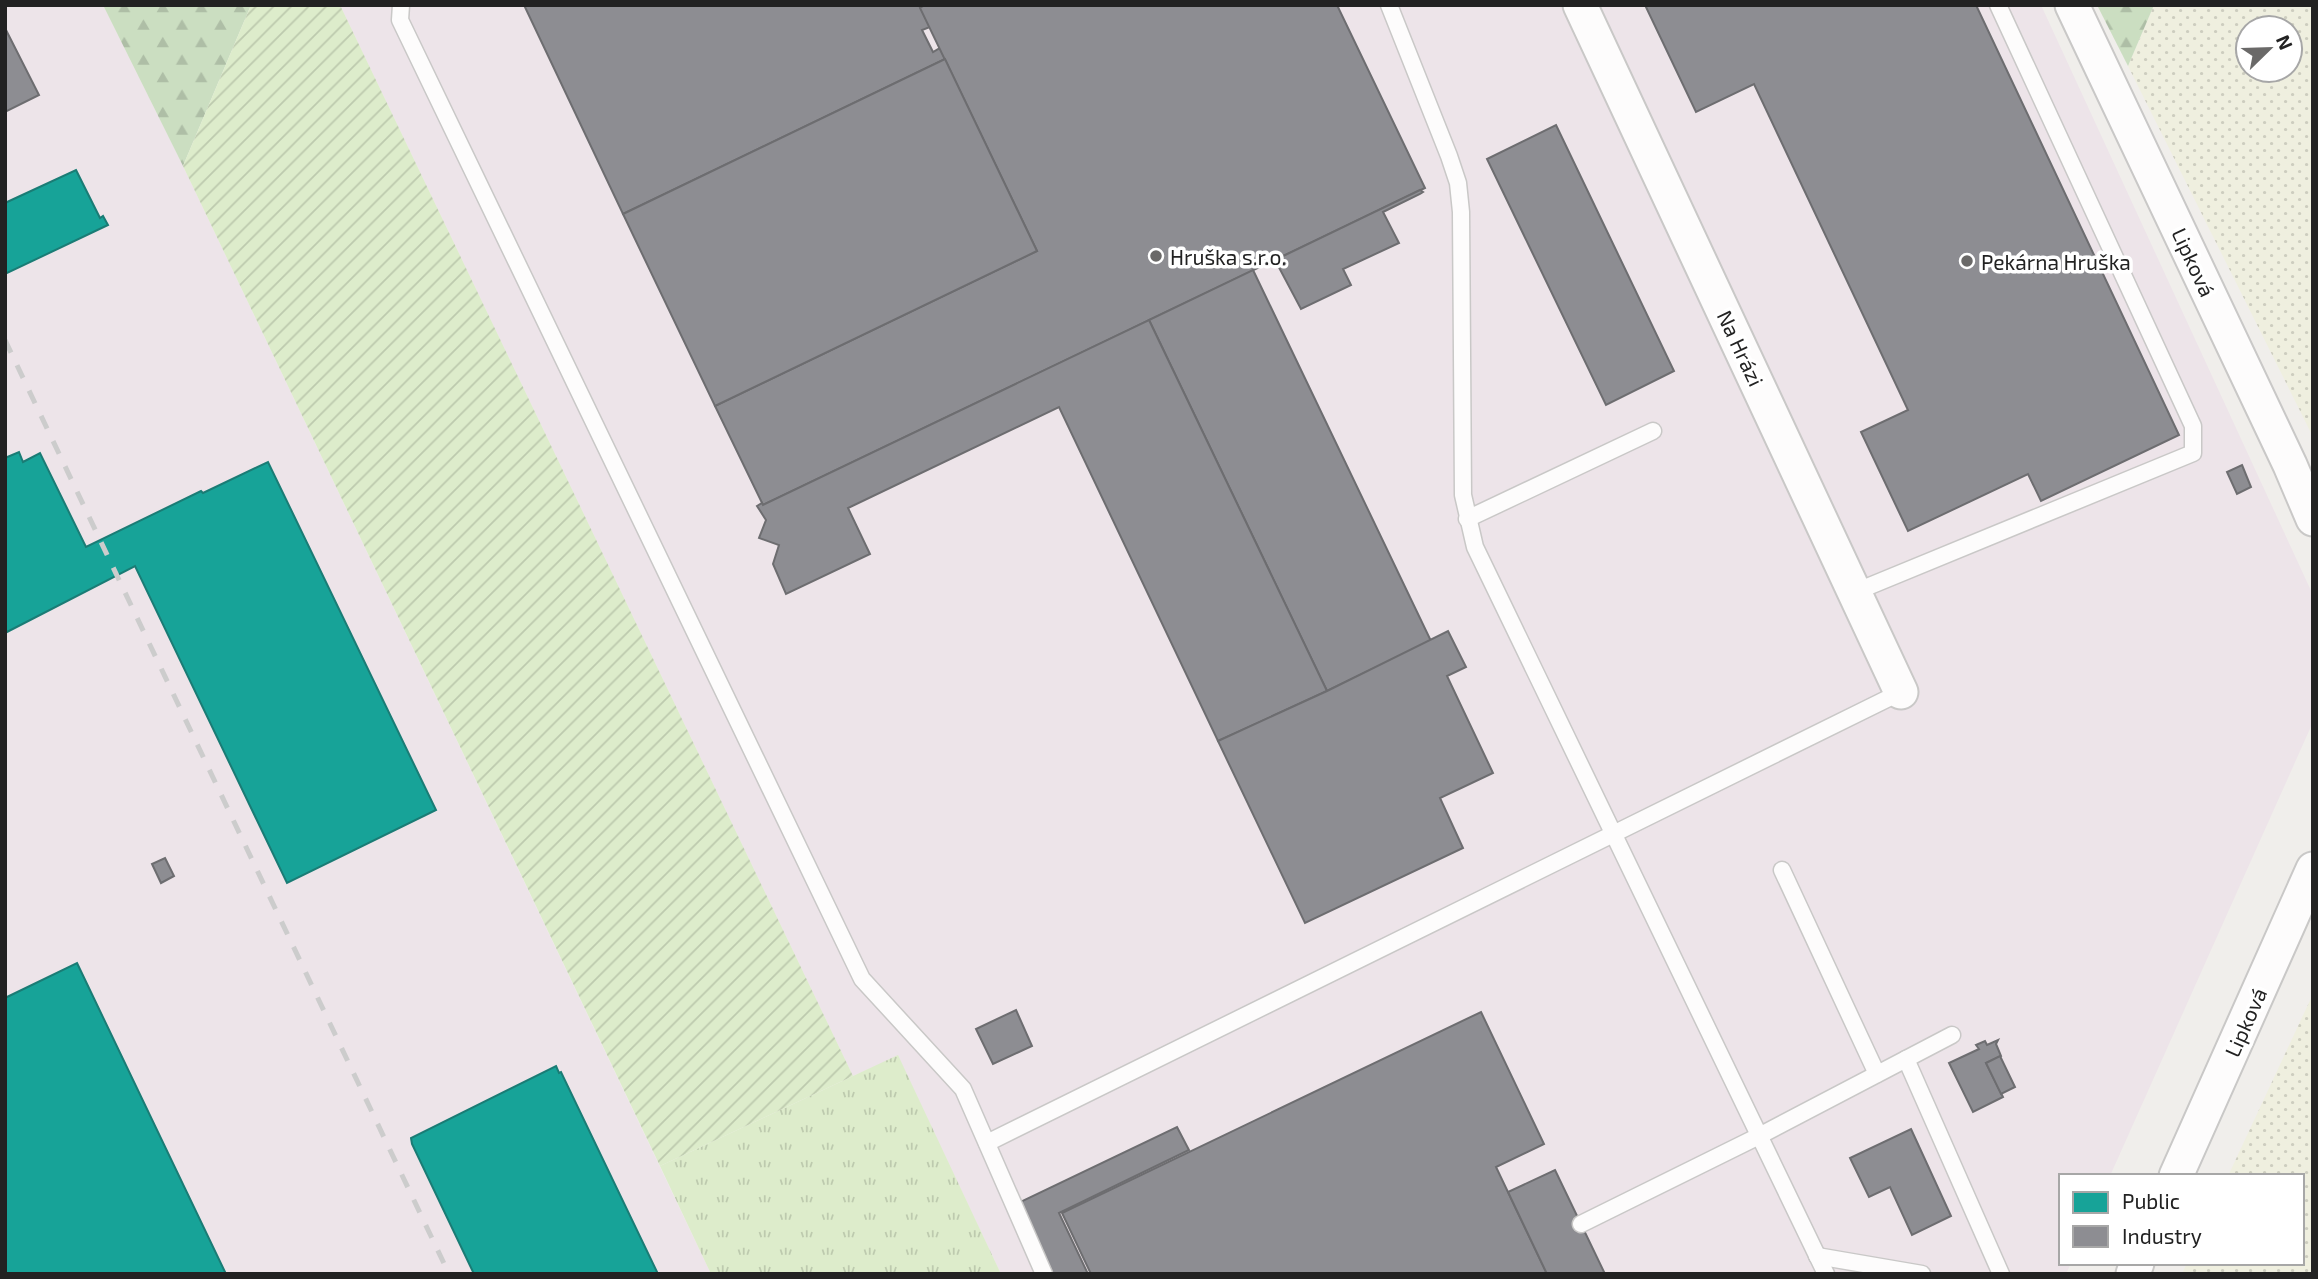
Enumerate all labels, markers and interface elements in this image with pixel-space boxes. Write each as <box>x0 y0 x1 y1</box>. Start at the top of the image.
north arrow <box>2234 14 2304 84</box>
text: N <box>2272 31 2298 53</box>
street label: Lipková <box>2167 224 2221 300</box>
place label: Hruška s.r.o. <box>1170 244 1286 269</box>
marker: Hruška s.r.o. <box>1148 248 1164 264</box>
place label: Pekárna Hruška <box>1981 249 2131 274</box>
marker: Pekárna Hruška <box>1959 253 1975 269</box>
street label: Na Hrázi <box>1713 306 1769 390</box>
street label: Lipková <box>2219 984 2271 1060</box>
legend <box>2059 1174 2304 1265</box>
text: Public <box>2122 1188 2180 1213</box>
text: Industry <box>2122 1223 2202 1248</box>

